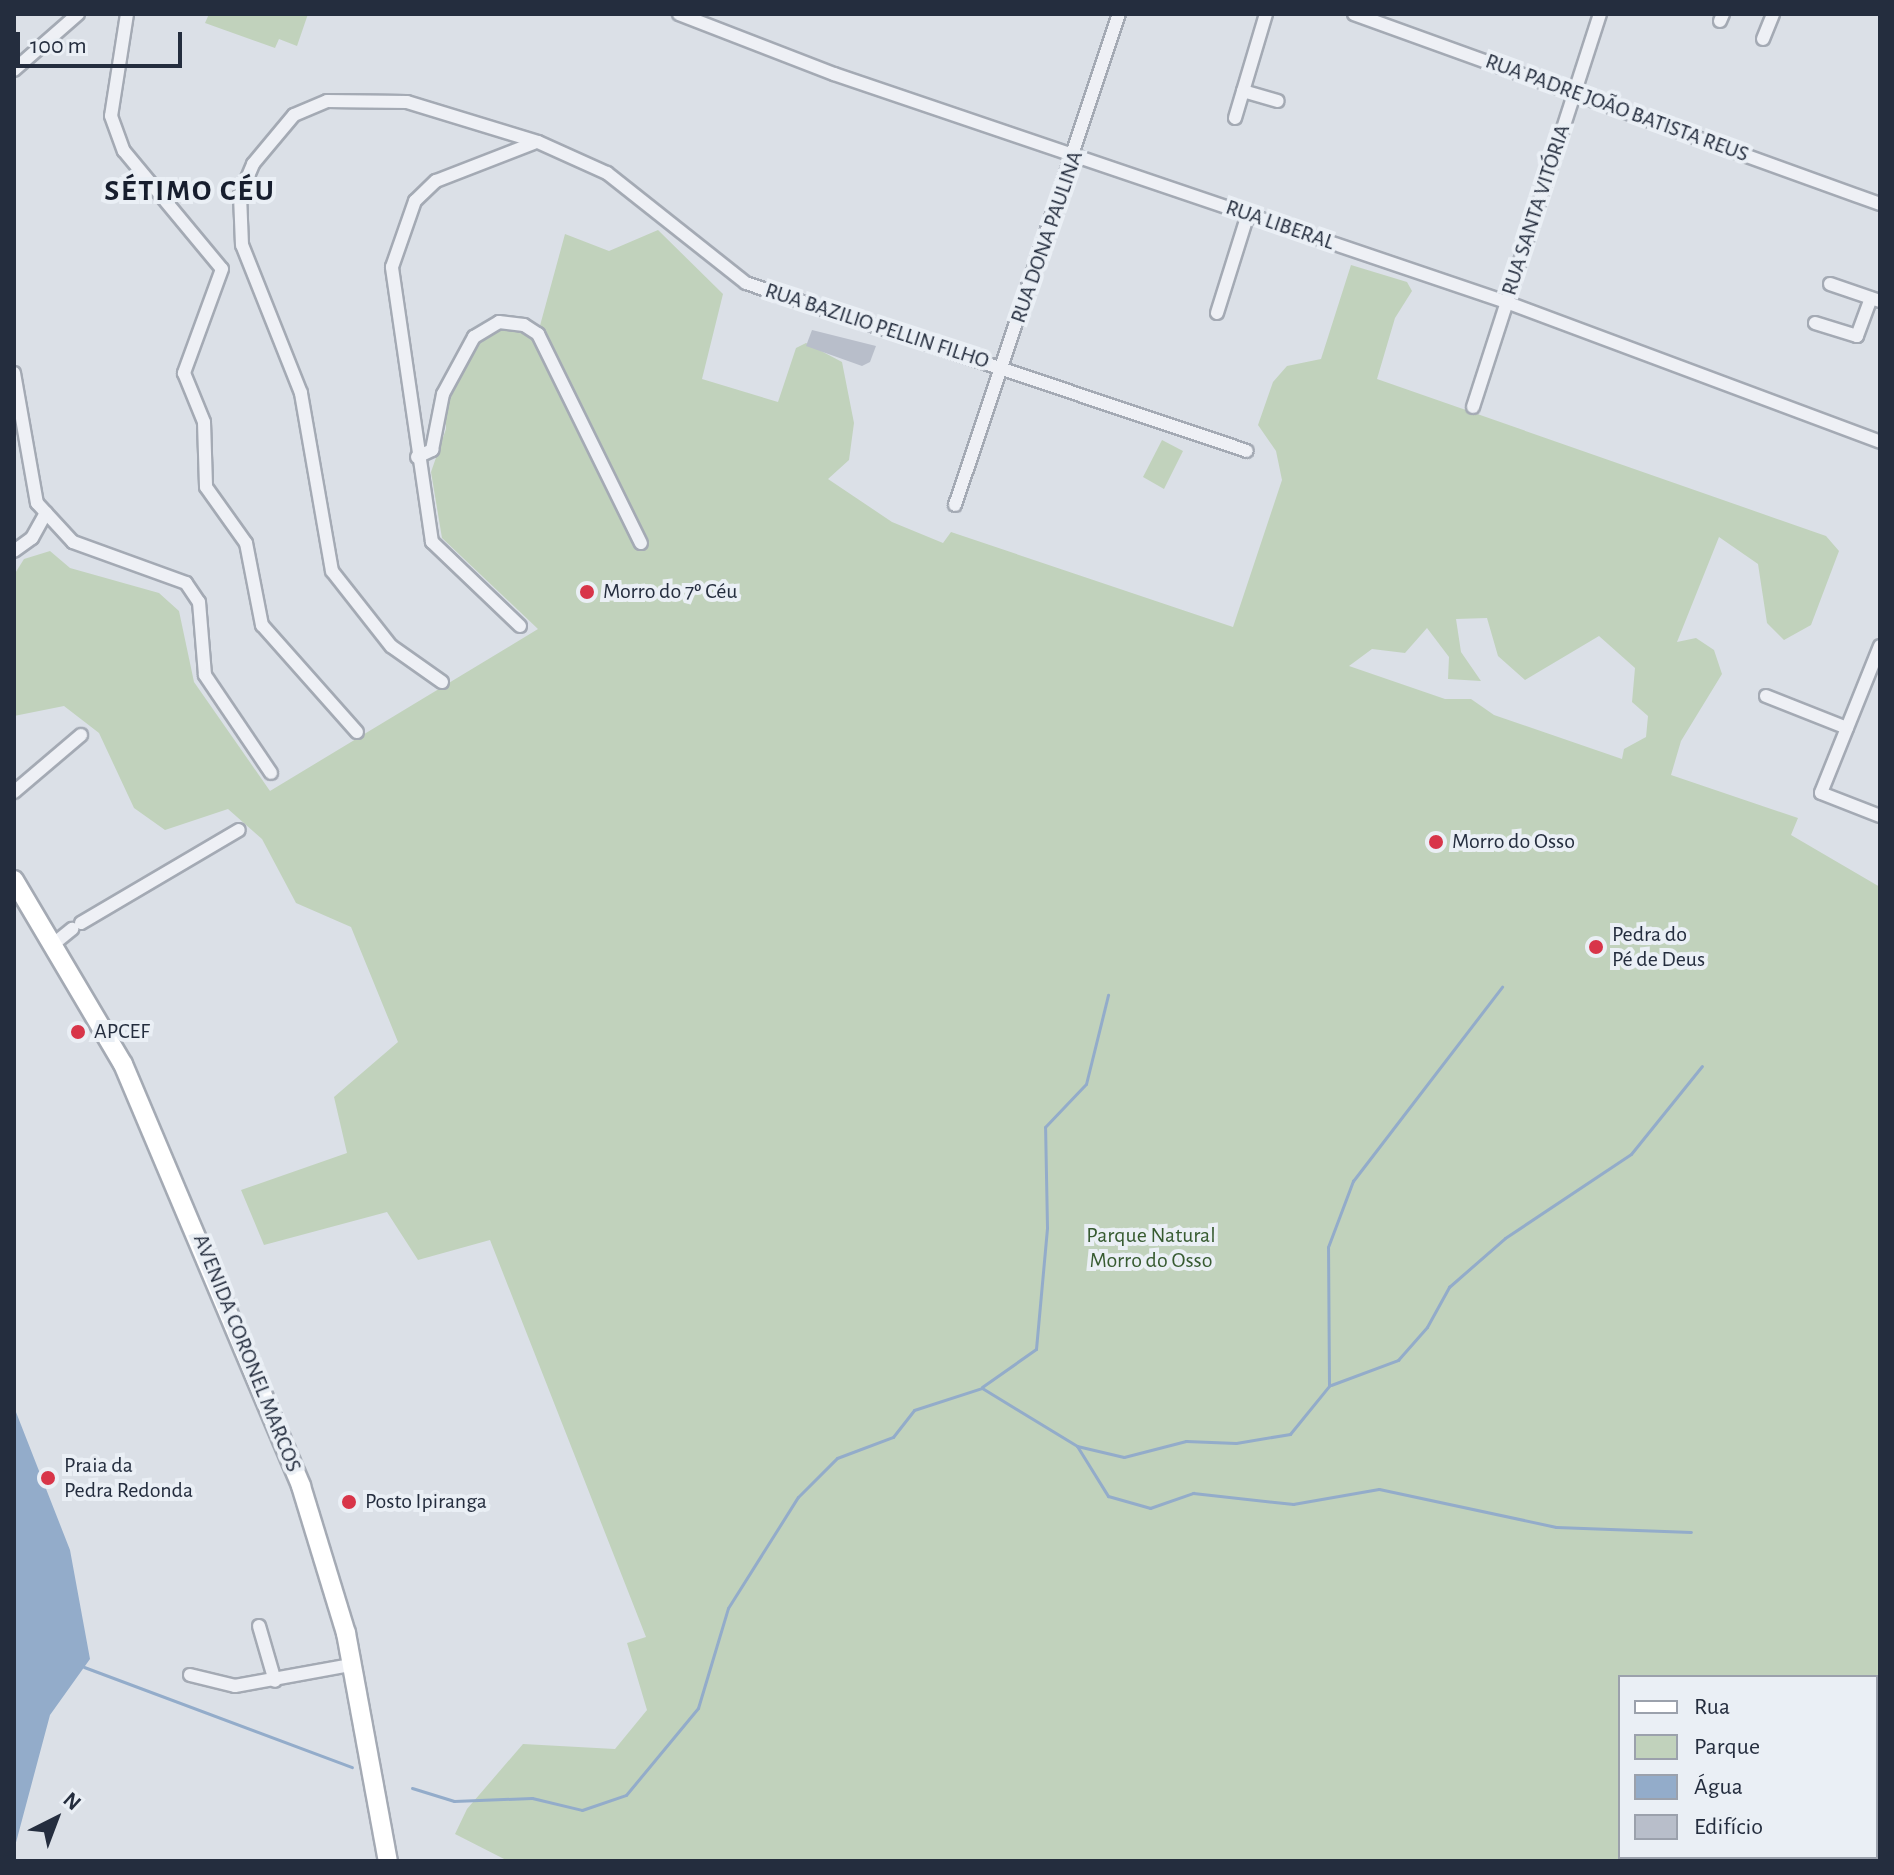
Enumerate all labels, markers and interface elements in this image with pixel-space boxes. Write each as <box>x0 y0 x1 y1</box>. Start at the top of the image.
scale bar <box>20 16 186 66</box>
text: 100 m <box>30 34 87 58</box>
street label: RUA PADRE JOÃO BATISTA REUS <box>1482 48 1752 168</box>
street label: RUA SANTA VITÓRIA <box>1496 121 1576 299</box>
street label: RUA DONA PAULINA <box>1005 147 1089 327</box>
district label: SÉTIMO CÉU <box>104 173 276 209</box>
street label: RUA LIBERAL <box>1222 194 1338 256</box>
street label: RUA BAZILIO PELLIN FILHO <box>762 277 992 375</box>
place label: Morro do 7º Céu <box>603 579 738 605</box>
marker: Morro do 7º Céu <box>578 583 596 601</box>
place label: Morro do Osso <box>1452 829 1575 855</box>
marker: Morro do Osso <box>1427 833 1445 851</box>
place label: Pedra do Pé de Deus <box>1612 921 1705 972</box>
marker: Pedra do Pé de Deus <box>1587 938 1605 956</box>
place label: APCEF <box>94 1019 150 1045</box>
marker: APCEF <box>69 1023 87 1041</box>
park label: Parque Natural Morro do Osso <box>1086 1222 1216 1274</box>
street label: AVENIDA CORONEL MARCOS <box>187 1230 307 1476</box>
place label: Praia da Pedra Redonda <box>64 1452 193 1504</box>
marker: Praia da Pedra Redonda <box>39 1469 57 1487</box>
place label: Posto Ipiranga <box>365 1489 487 1515</box>
marker: Posto Ipiranga <box>340 1493 358 1511</box>
legend <box>1618 1675 1878 1859</box>
text: Rua <box>1694 1695 1730 1719</box>
text: Parque <box>1694 1735 1760 1759</box>
text: Água <box>1694 1775 1743 1799</box>
north arrow <box>16 1779 96 1859</box>
text: N <box>59 1788 85 1814</box>
text: Edifício <box>1694 1815 1763 1839</box>

